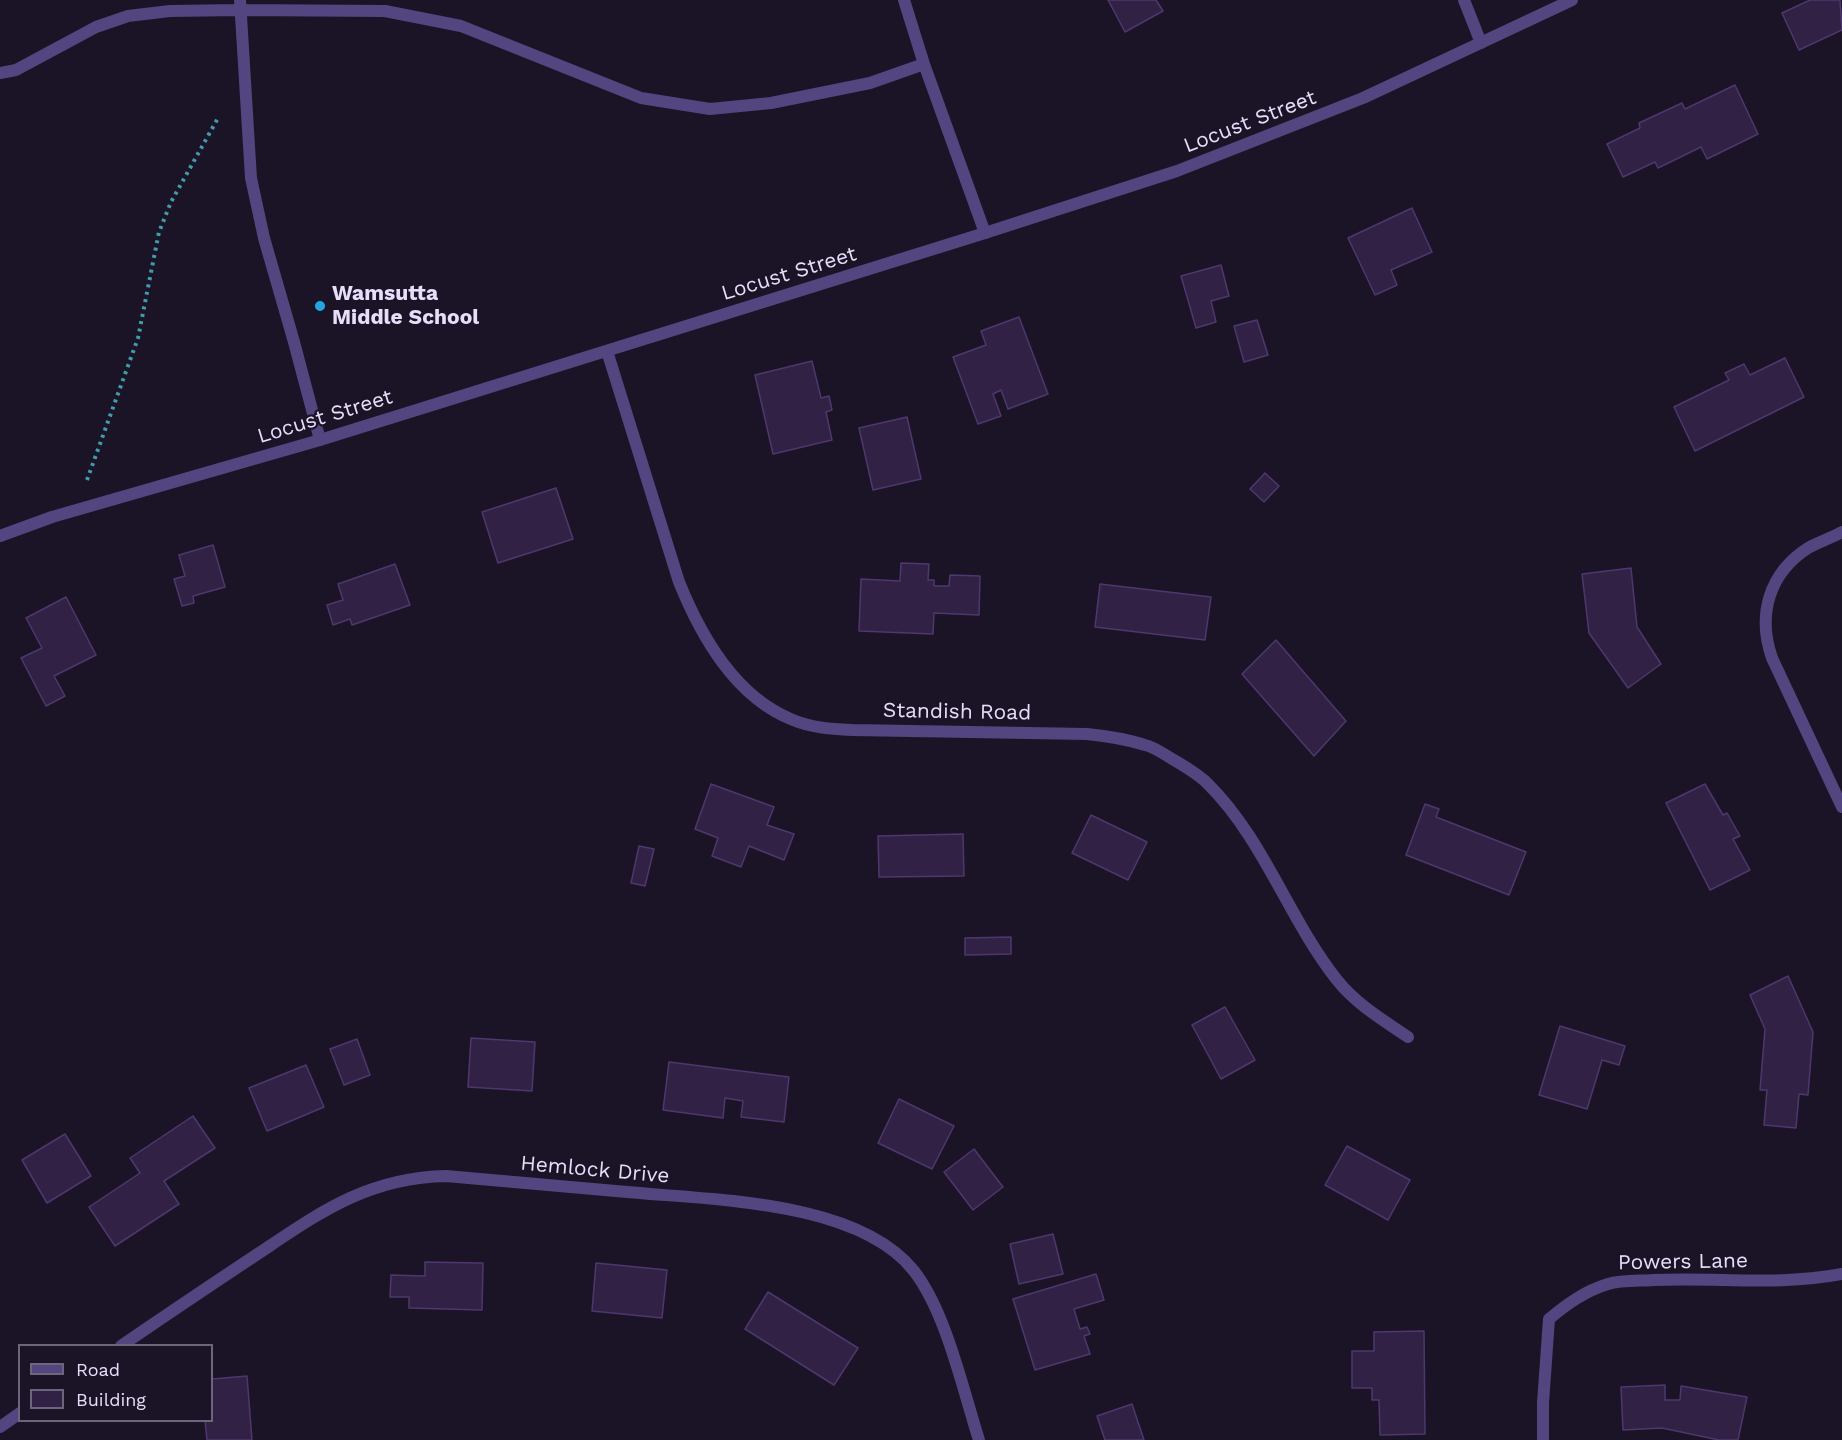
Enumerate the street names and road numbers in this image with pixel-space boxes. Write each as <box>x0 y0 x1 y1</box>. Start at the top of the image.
street label: Locust Street <box>1180 85 1320 159</box>
street label: Locust Street <box>718 242 860 306</box>
street label: Locust Street <box>254 385 396 449</box>
street label: Standish Road <box>883 698 1031 726</box>
street label: Hemlock Drive <box>519 1151 671 1189</box>
street label: Powers Lane <box>1618 1248 1748 1276</box>

